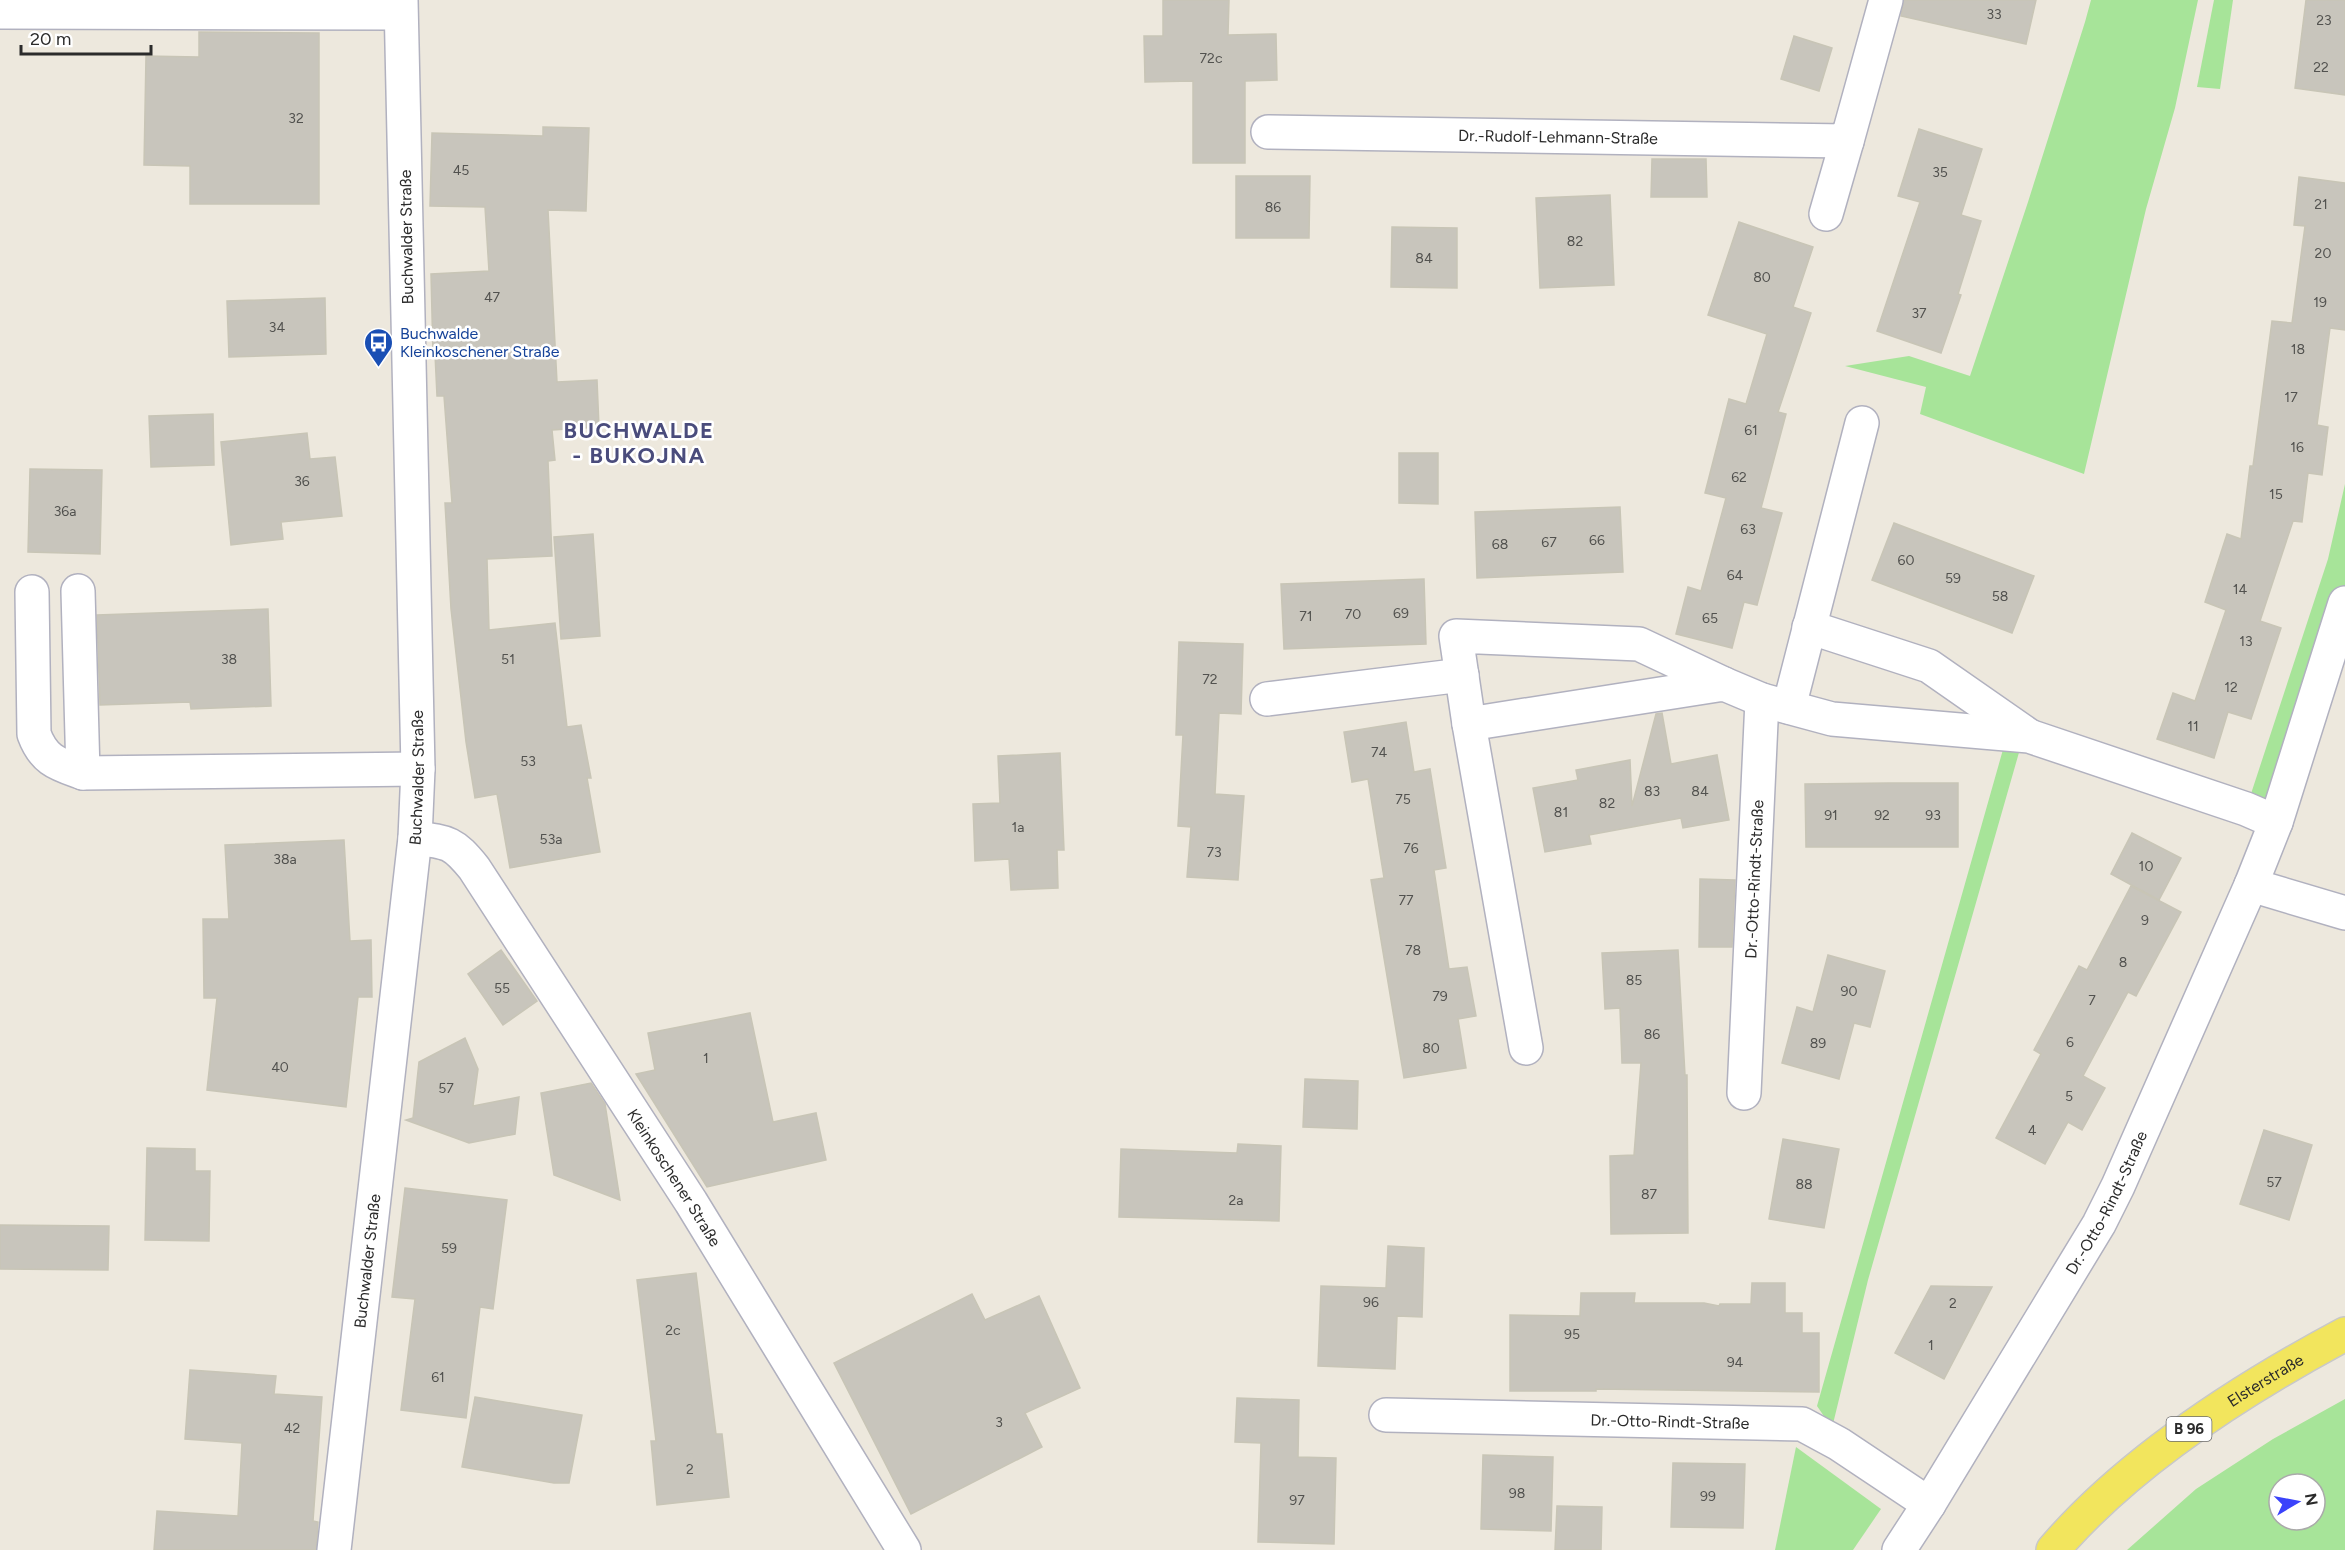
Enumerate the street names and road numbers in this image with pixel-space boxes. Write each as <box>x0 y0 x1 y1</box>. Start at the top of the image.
street label: Dr.-Rudolf-Lehmann-Straße <box>1458 126 1658 148</box>
street label: Buchwalder Straße <box>396 169 417 305</box>
street label: Buchwalder Straße <box>405 710 428 846</box>
street label: Dr.-Otto-Rindt-Straße <box>1741 799 1767 959</box>
street label: Kleinkoschener Straße <box>623 1105 725 1250</box>
street label: Dr.-Otto-Rindt-Straße <box>2062 1128 2151 1278</box>
street label: Buchwalder Straße <box>350 1193 384 1329</box>
street label: Elsterstraße <box>2224 1350 2307 1411</box>
street label: Dr.-Otto-Rindt-Straße <box>1590 1410 1750 1433</box>
road number: B 96 <box>2166 1417 2212 1441</box>

